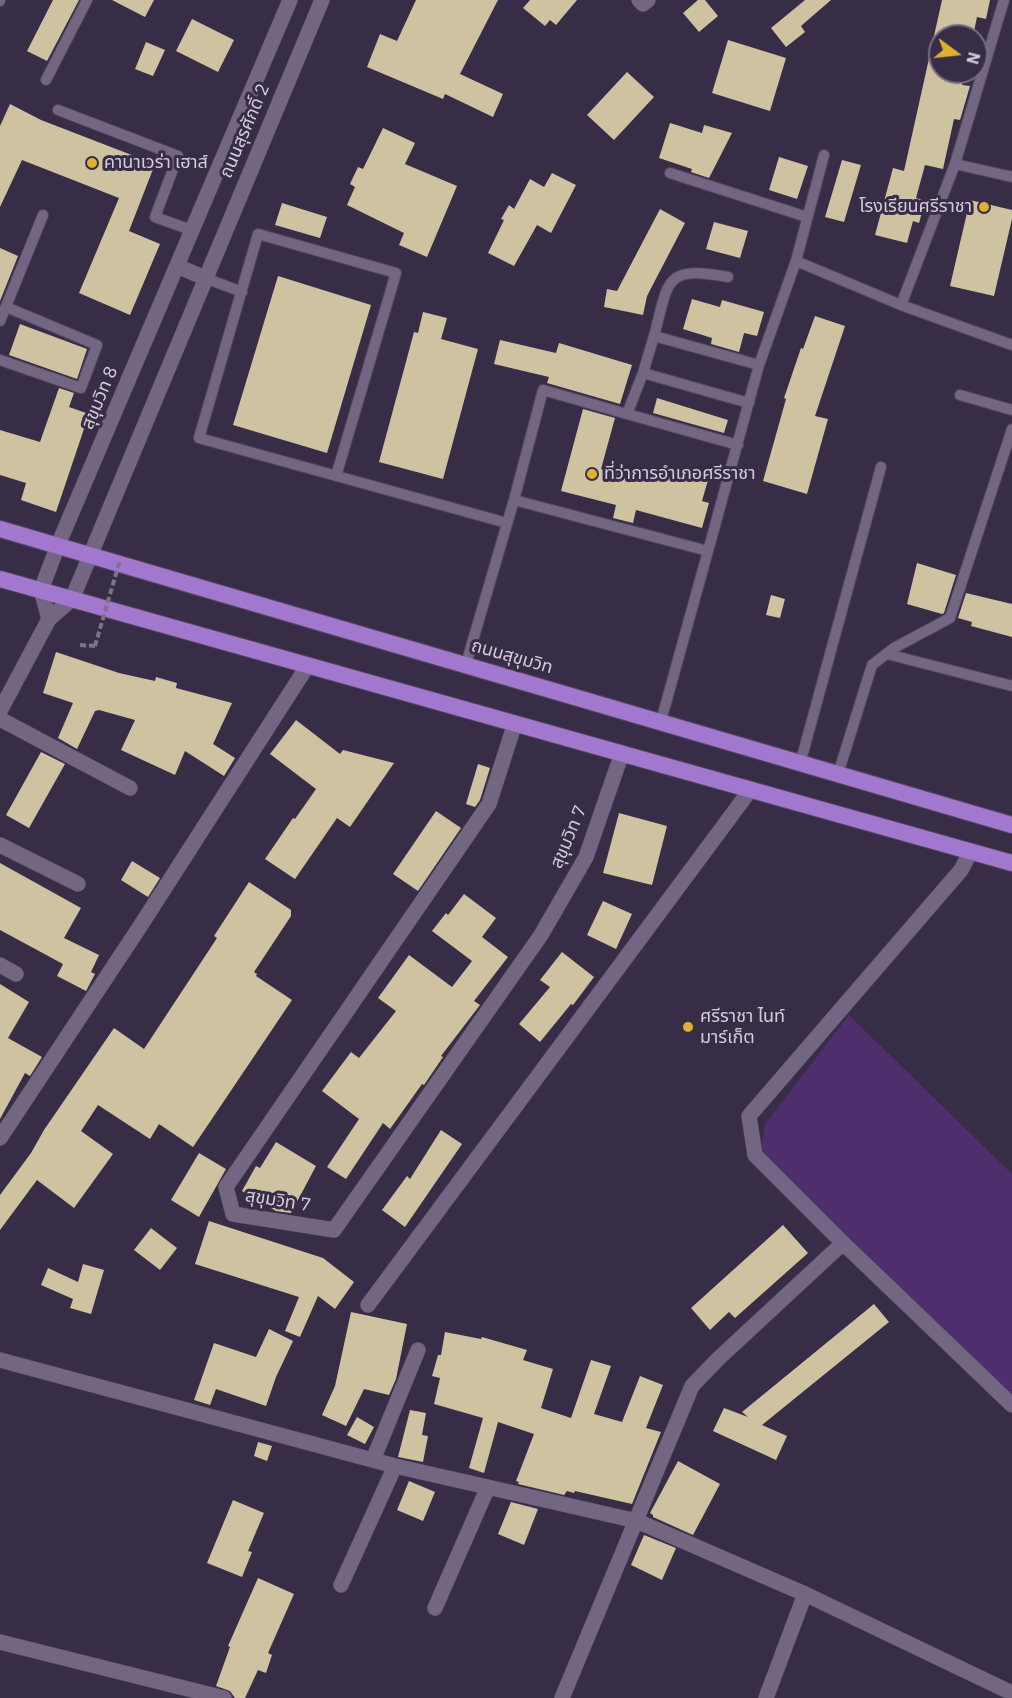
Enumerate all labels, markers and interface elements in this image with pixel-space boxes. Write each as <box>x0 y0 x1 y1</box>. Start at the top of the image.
north arrow <box>928 24 988 84</box>
text: N <box>962 50 985 66</box>
street label: ถนนสุรศักดิ์ 2 <box>215 81 275 181</box>
place label: คานาเวร่า เฮาส์ <box>104 152 208 174</box>
marker: คานาเวร่า เฮาส์ <box>85 156 99 170</box>
place label: โรงเรียนศรีราชา <box>859 196 972 218</box>
marker: โรงเรียนศรีราชา <box>977 200 991 214</box>
street label: สุขุมวิท 8 <box>77 363 123 433</box>
place label: ที่ว่าการอำเภอศรีราชา <box>604 463 756 485</box>
marker: ที่ว่าการอำเภอศรีราชา <box>585 467 599 481</box>
street label: ถนนสุขุมวิท <box>469 635 555 679</box>
street label: สุขุมวิท 7 <box>546 802 592 872</box>
place label: ศรีราชา ไนท์ มาร์เก็ต <box>700 1006 785 1048</box>
marker: ศรีราชา ไนท์ มาร์เก็ต <box>681 1020 695 1034</box>
street label: สุขุมวิท 7 <box>244 1185 312 1217</box>

